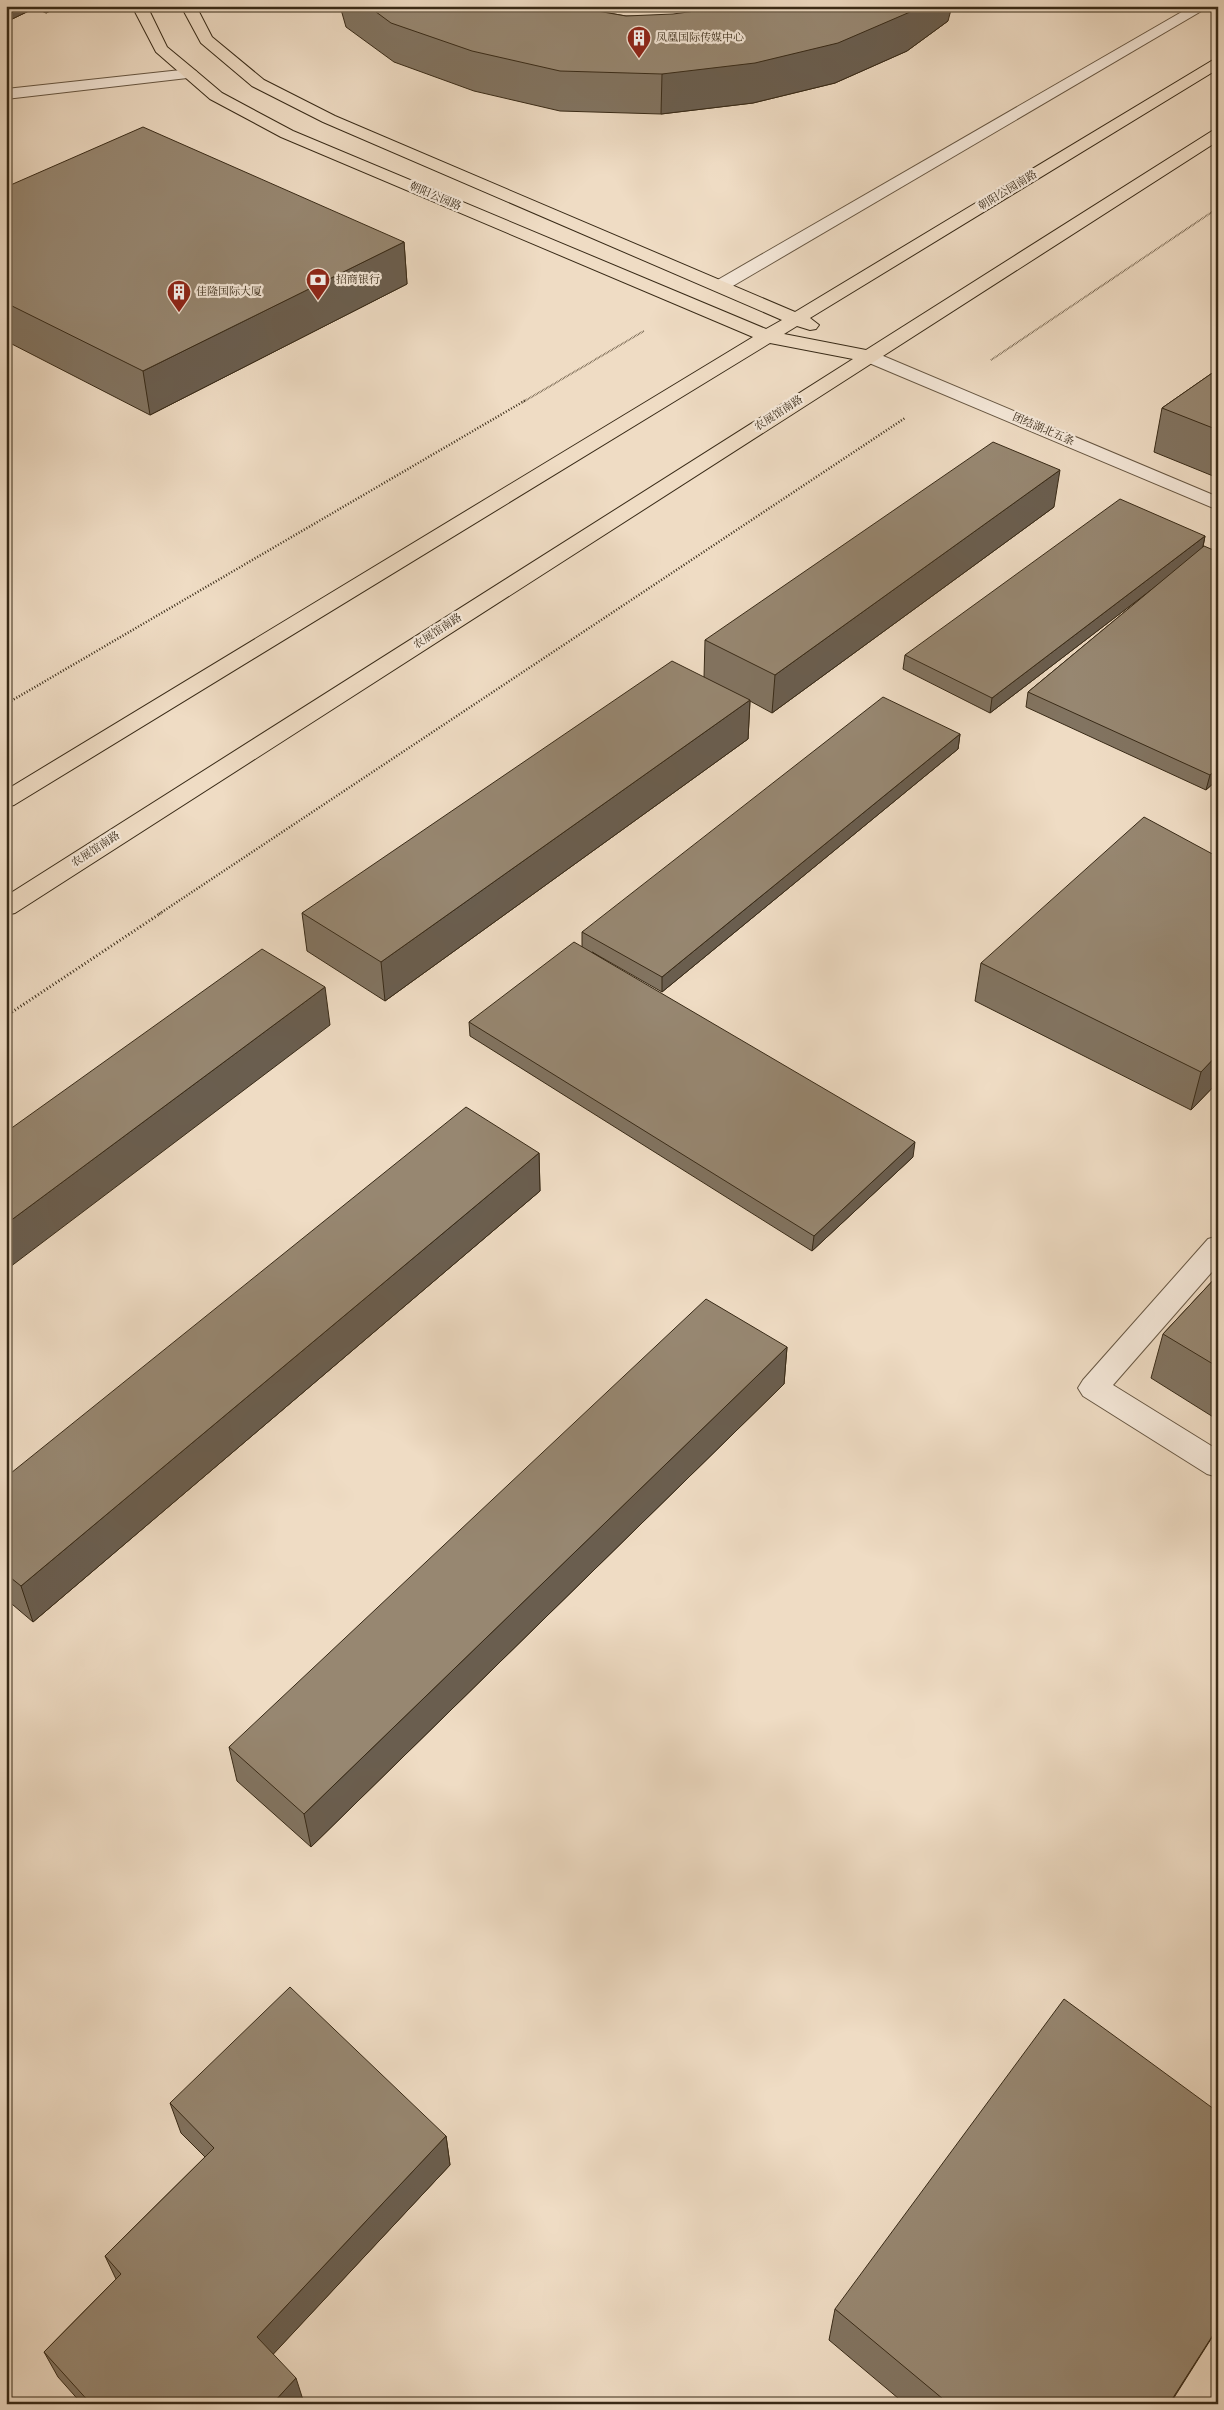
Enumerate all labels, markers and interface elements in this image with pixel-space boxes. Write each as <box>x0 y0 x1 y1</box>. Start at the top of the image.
building icon: 凤凰国际传媒中心 <box>626 25 652 59</box>
place label: 凤凰国际传媒中心 <box>656 31 744 46</box>
street label: 朝阳公园南路 <box>976 168 1040 214</box>
street label: 朝阳公园路 <box>407 179 463 215</box>
bank icon: 招商银行 <box>305 267 331 301</box>
place label: 招商银行 <box>336 273 380 288</box>
building icon: 佳隆国际大厦 <box>166 279 192 313</box>
place label: 佳隆国际大厦 <box>196 285 262 300</box>
street label: 农展馆南路 <box>752 393 806 435</box>
street label: 团结湖北五条 <box>1010 410 1076 450</box>
street label: 农展馆南路 <box>411 611 465 653</box>
street label: 农展馆南路 <box>69 829 123 871</box>

